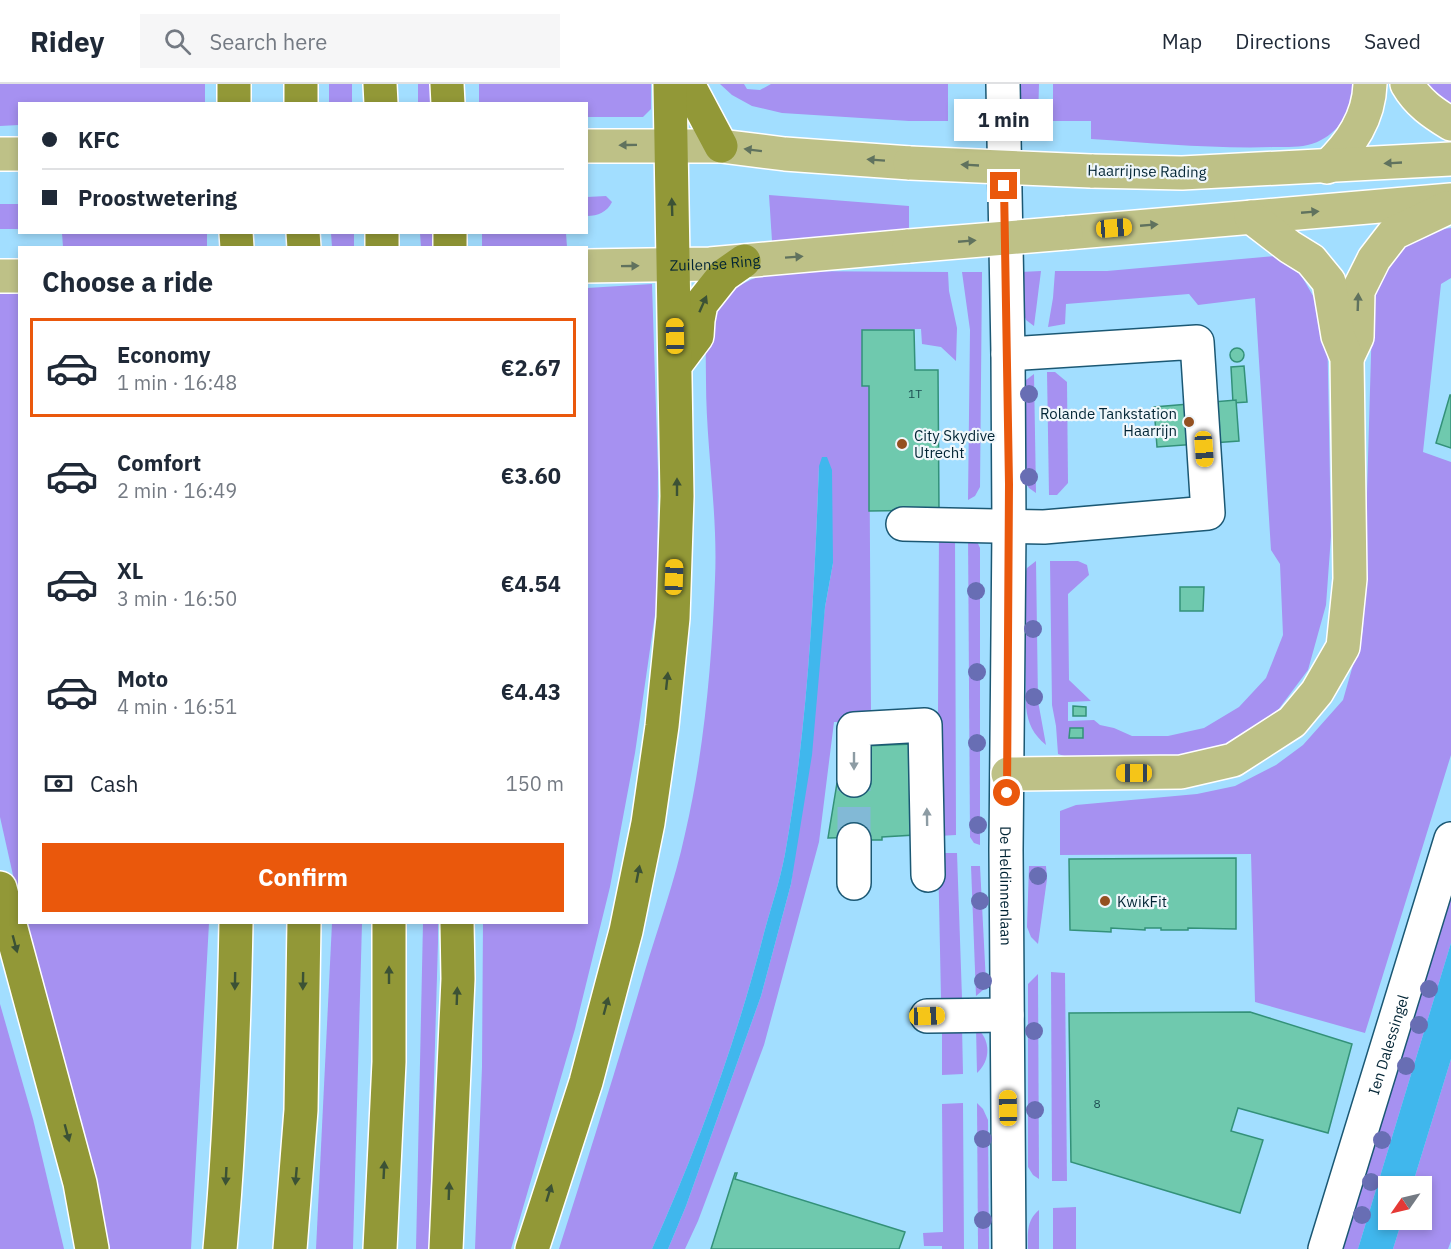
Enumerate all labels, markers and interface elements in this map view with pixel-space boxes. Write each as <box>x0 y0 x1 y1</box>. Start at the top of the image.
search box <box>140 14 560 68</box>
text: Ridey <box>30 23 104 60</box>
icon: search <box>161 25 194 58</box>
text: Search here <box>209 27 327 56</box>
text: Map <box>1162 27 1202 55</box>
text: Directions <box>1235 27 1331 55</box>
text: Saved <box>1364 27 1421 55</box>
callout: 1 min <box>954 99 1054 141</box>
text: 1 min <box>977 106 1030 133</box>
text: KFC <box>78 125 120 154</box>
one-way arrow <box>619 140 638 150</box>
one-way arrow <box>743 145 762 154</box>
one-way arrow <box>867 156 886 165</box>
one-way arrow <box>1383 159 1402 168</box>
street label: Haarrijnse Rading <box>1087 160 1207 182</box>
one-way arrow <box>960 161 979 170</box>
route end <box>990 172 1017 199</box>
text: Proostwetering <box>78 183 237 212</box>
one-way arrow <box>667 197 676 216</box>
one-way arrow <box>1300 207 1319 217</box>
car <box>1095 217 1133 239</box>
one-way arrow <box>1140 220 1159 230</box>
one-way arrow <box>958 236 977 246</box>
street label: Zuilense Ring <box>669 250 761 274</box>
one-way arrow <box>785 252 804 262</box>
one-way arrow <box>620 261 639 271</box>
text: Choose a ride <box>42 264 213 299</box>
one-way arrow <box>1353 292 1363 311</box>
one-way arrow <box>699 296 708 313</box>
car <box>666 318 684 354</box>
text: Economy <box>117 340 211 369</box>
icon: car <box>45 341 99 395</box>
text: €2.67 <box>501 353 561 382</box>
text: 1 min · 16:48 <box>117 369 237 396</box>
house number: 1T <box>908 386 922 401</box>
place label: Rolande Tankstation Haarrijn <box>1040 404 1177 440</box>
marker: Rolande Tankstation Haarrijn <box>1182 415 1196 429</box>
place label: City Skydive Utrecht <box>914 426 995 462</box>
car <box>1194 430 1214 468</box>
marker: City Skydive Utrecht <box>895 437 909 451</box>
text: Comfort <box>117 448 201 477</box>
icon: car <box>45 449 99 503</box>
text: €3.60 <box>501 461 561 490</box>
text: 2 min · 16:49 <box>117 477 237 504</box>
one-way arrow <box>672 477 682 496</box>
text: XL <box>117 556 143 585</box>
icon: car <box>45 557 99 611</box>
car <box>664 559 684 595</box>
text: €4.54 <box>501 569 561 598</box>
text: 3 min · 16:50 <box>117 585 237 612</box>
text: Moto <box>117 664 168 693</box>
icon: car <box>45 665 99 719</box>
one-way arrow <box>662 672 672 691</box>
text: €4.43 <box>501 677 561 706</box>
text: 4 min · 16:51 <box>117 693 237 720</box>
one-way arrow <box>849 751 859 770</box>
car <box>1116 764 1152 782</box>
icon: cash <box>42 767 75 800</box>
text: Cash <box>90 769 139 798</box>
text: 150 m <box>506 770 564 797</box>
route start <box>993 779 1020 806</box>
one-way arrow <box>922 807 932 826</box>
street label: De Heldinnenlaan <box>996 826 1016 946</box>
button: Confirm <box>42 843 564 912</box>
one-way arrow <box>634 864 643 883</box>
place label: KwikFit <box>1117 892 1167 911</box>
marker: KwikFit <box>1098 894 1112 908</box>
one-way arrow <box>11 935 21 954</box>
one-way arrow <box>384 965 394 984</box>
one-way arrow <box>230 971 240 990</box>
one-way arrow <box>298 971 308 990</box>
one-way arrow <box>452 986 462 1005</box>
street label: Ien Dalessingel <box>1364 992 1412 1097</box>
one-way arrow <box>601 997 611 1016</box>
car <box>909 1006 945 1026</box>
car <box>999 1090 1017 1126</box>
house number: 8 <box>1093 1096 1101 1111</box>
one-way arrow <box>62 1123 72 1142</box>
one-way arrow <box>379 1160 388 1179</box>
one-way arrow <box>222 1166 231 1185</box>
one-way arrow <box>291 1166 301 1185</box>
north arrow <box>1378 1176 1432 1230</box>
map controls <box>1378 1176 1432 1230</box>
one-way arrow <box>444 1181 453 1200</box>
one-way arrow <box>545 1184 555 1202</box>

